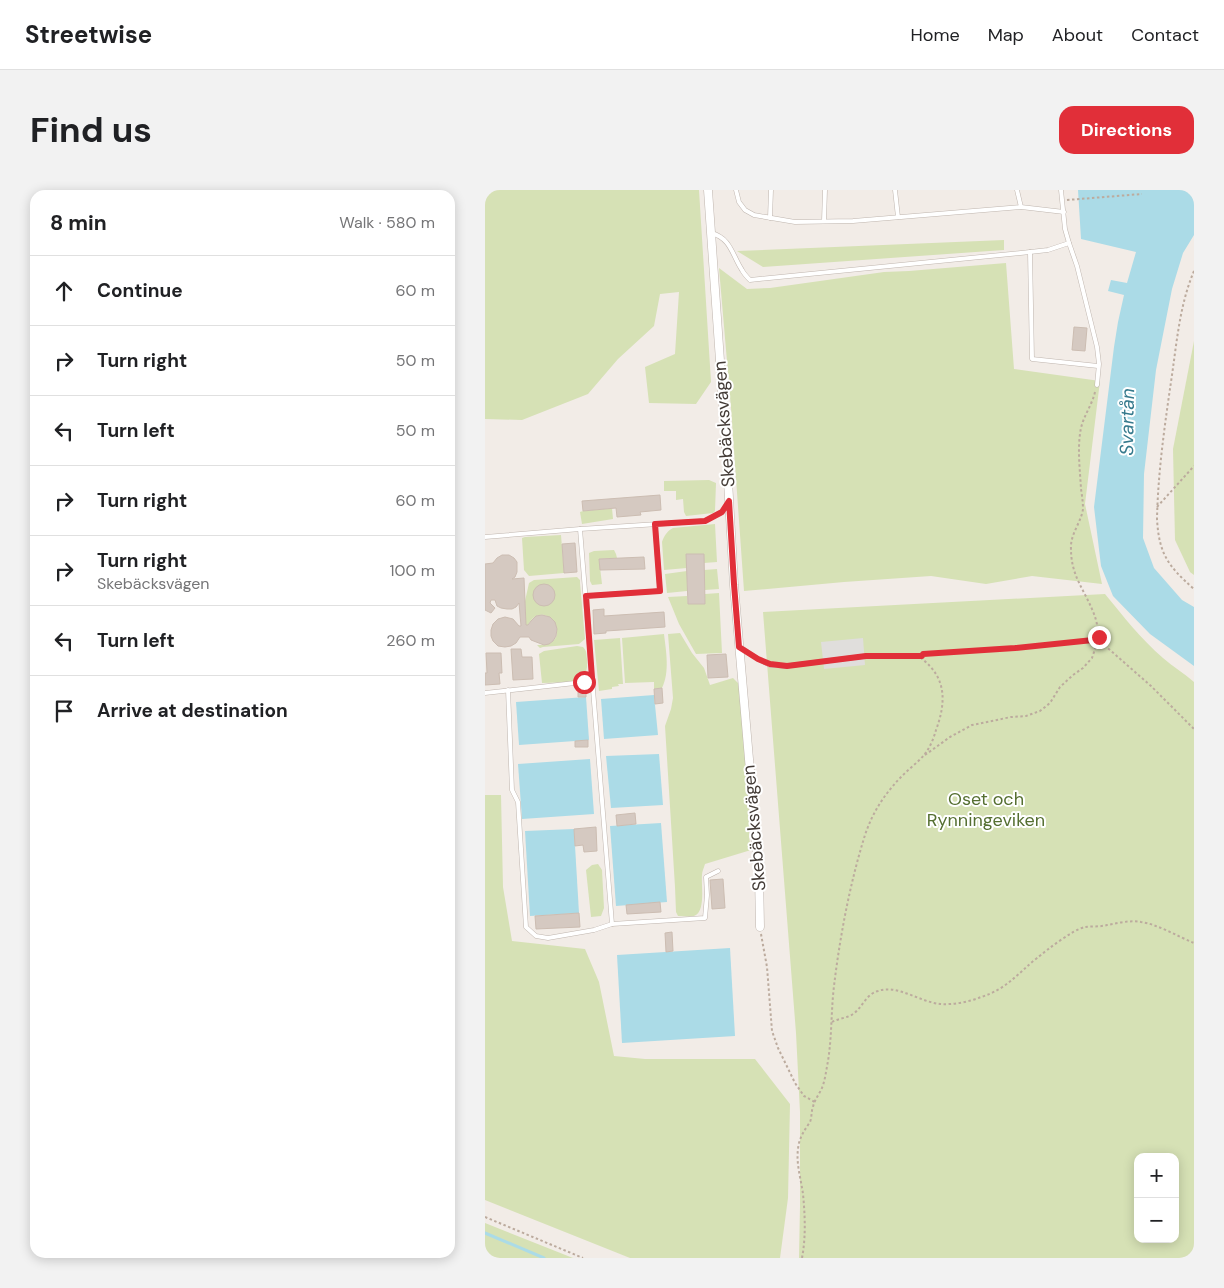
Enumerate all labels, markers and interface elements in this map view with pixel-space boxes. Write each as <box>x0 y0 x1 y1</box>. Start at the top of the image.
text: Streetwise <box>25 19 152 50</box>
text: Home <box>910 23 960 47</box>
text: Map <box>988 23 1024 47</box>
text: About <box>1052 23 1103 47</box>
text: Contact <box>1131 23 1199 47</box>
button: Directions <box>1059 106 1194 154</box>
text: Find us <box>30 107 152 153</box>
text: 8 min <box>50 209 107 237</box>
text: Walk · 580 m <box>339 212 435 233</box>
icon: ahead <box>50 277 78 305</box>
text: Continue <box>97 278 183 303</box>
text: 60 m <box>395 280 435 301</box>
icon: right <box>50 347 78 375</box>
text: Turn right <box>97 348 187 373</box>
text: 50 m <box>396 350 435 371</box>
street label: Skebäcksvägen <box>708 360 740 488</box>
water label: Svartån <box>1114 388 1140 456</box>
icon: left <box>50 417 78 445</box>
text: Turn left <box>97 418 175 443</box>
text: 50 m <box>396 420 435 441</box>
icon: right <box>50 487 78 515</box>
text: Turn right <box>97 488 187 513</box>
text: 60 m <box>395 490 435 511</box>
text: Turn right <box>97 548 187 573</box>
icon: right <box>50 557 78 585</box>
text: 100 m <box>390 560 435 581</box>
text: Skebäcksvägen <box>97 573 210 594</box>
route end <box>1088 626 1111 649</box>
icon: left <box>50 627 78 655</box>
text: Turn left <box>97 628 175 653</box>
text: 260 m <box>386 630 435 651</box>
route start <box>573 671 596 694</box>
icon: arrive <box>50 697 78 725</box>
text: Arrive at destination <box>97 698 288 723</box>
street label: Skebäcksvägen <box>737 764 771 892</box>
park label: Oset och Rynningeviken <box>927 787 1045 832</box>
map controls <box>1134 1153 1179 1243</box>
button: + <box>1134 1153 1179 1198</box>
button: − <box>1134 1198 1179 1243</box>

